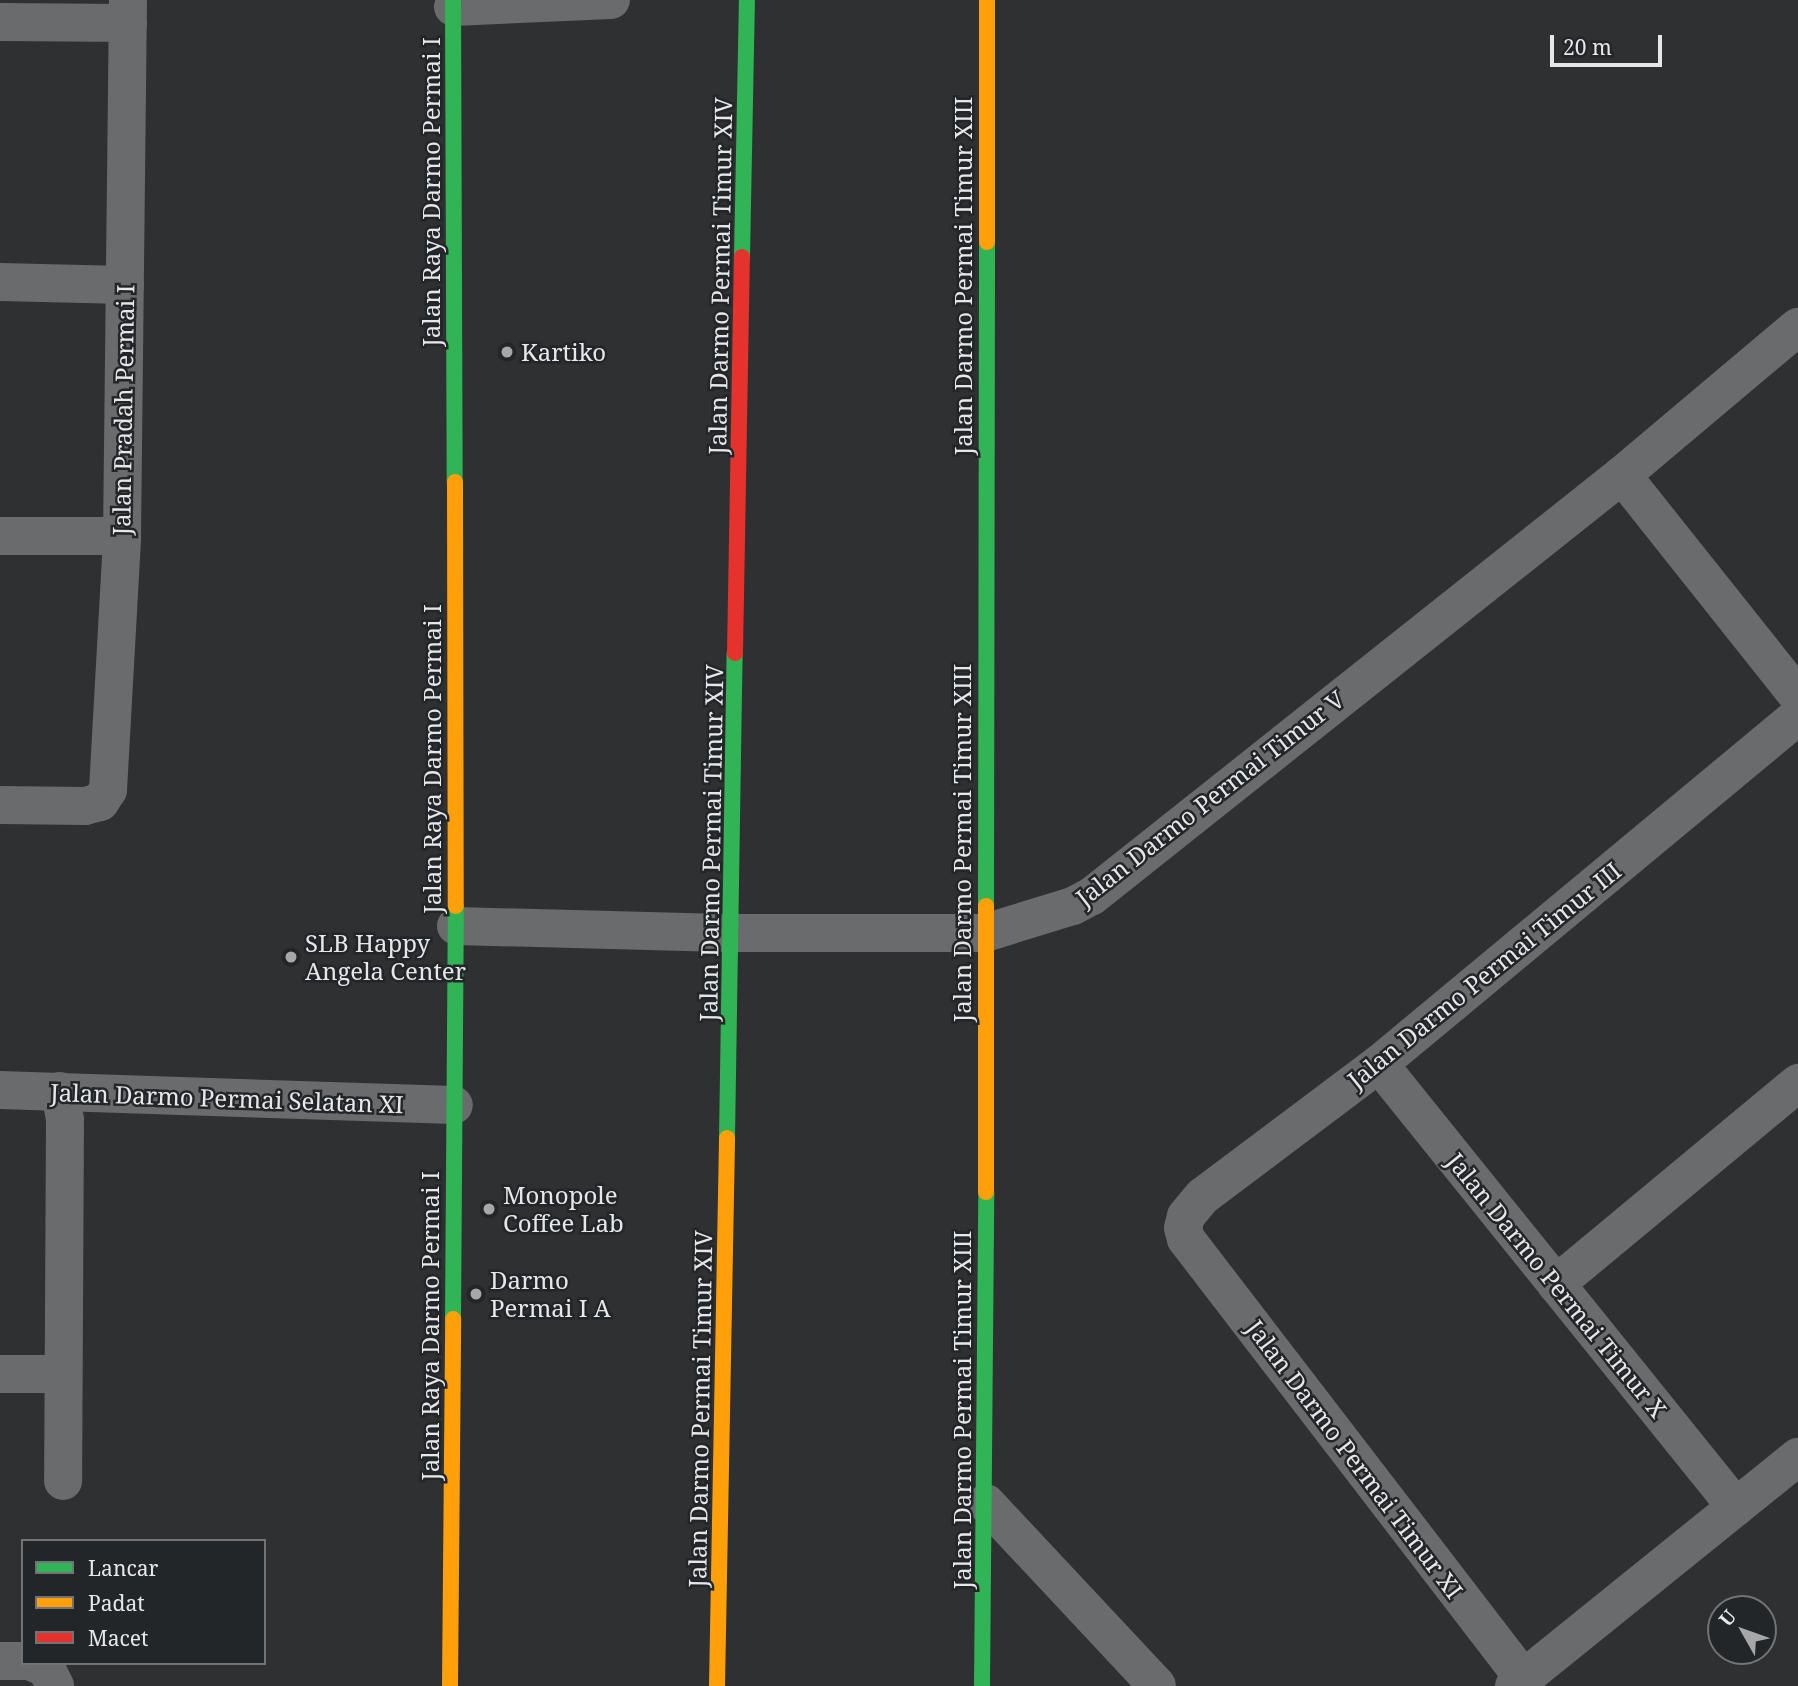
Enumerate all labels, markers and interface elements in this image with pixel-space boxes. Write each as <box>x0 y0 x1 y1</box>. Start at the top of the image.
scale bar <box>1553 21 1665 65</box>
text: 20 m <box>1563 33 1612 61</box>
street label: Jalan Raya Darmo Permai I <box>417 37 445 347</box>
street label: Jalan Darmo Permai Timur XIV <box>702 97 738 455</box>
street label: Jalan Darmo Permai Timur XIII <box>949 97 977 455</box>
street label: Jalan Pradah Permai I <box>106 284 140 536</box>
place label: Kartiko <box>521 338 606 366</box>
marker: Kartiko <box>499 344 515 360</box>
street label: Jalan Raya Darmo Permai I <box>418 604 446 914</box>
street label: Jalan Darmo Permai Timur XIV <box>693 664 729 1022</box>
street label: Jalan Darmo Permai Timur XIII <box>948 664 976 1022</box>
street label: Jalan Darmo Permai Timur V <box>1070 684 1350 912</box>
street label: Jalan Darmo Permai Timur III <box>1342 856 1626 1094</box>
place label: SLB Happy Angela Center <box>305 929 466 985</box>
marker: SLB Happy Angela Center <box>283 949 299 965</box>
street label: Jalan Darmo Permai Selatan XI <box>50 1077 404 1119</box>
street label: Jalan Darmo Permai Timur X <box>1441 1147 1673 1423</box>
street label: Jalan Raya Darmo Permai I <box>416 1171 444 1481</box>
place label: Monopole Coffee Lab <box>503 1181 624 1237</box>
marker: Monopole Coffee Lab <box>481 1201 497 1217</box>
street label: Jalan Darmo Permai Timur XIV <box>682 1230 718 1588</box>
street label: Jalan Darmo Permai Timur XIII <box>948 1231 976 1589</box>
place label: Darmo Permai I A <box>490 1266 611 1322</box>
marker: Darmo Permai I A <box>468 1286 484 1302</box>
street label: Jalan Darmo Permai Timur XI <box>1241 1314 1469 1604</box>
legend <box>21 1539 266 1665</box>
text: Lancar <box>88 1554 159 1582</box>
text: Padat <box>88 1589 145 1617</box>
north arrow <box>1707 1595 1777 1665</box>
text: U <box>1713 1604 1742 1632</box>
text: Macet <box>88 1624 148 1652</box>

